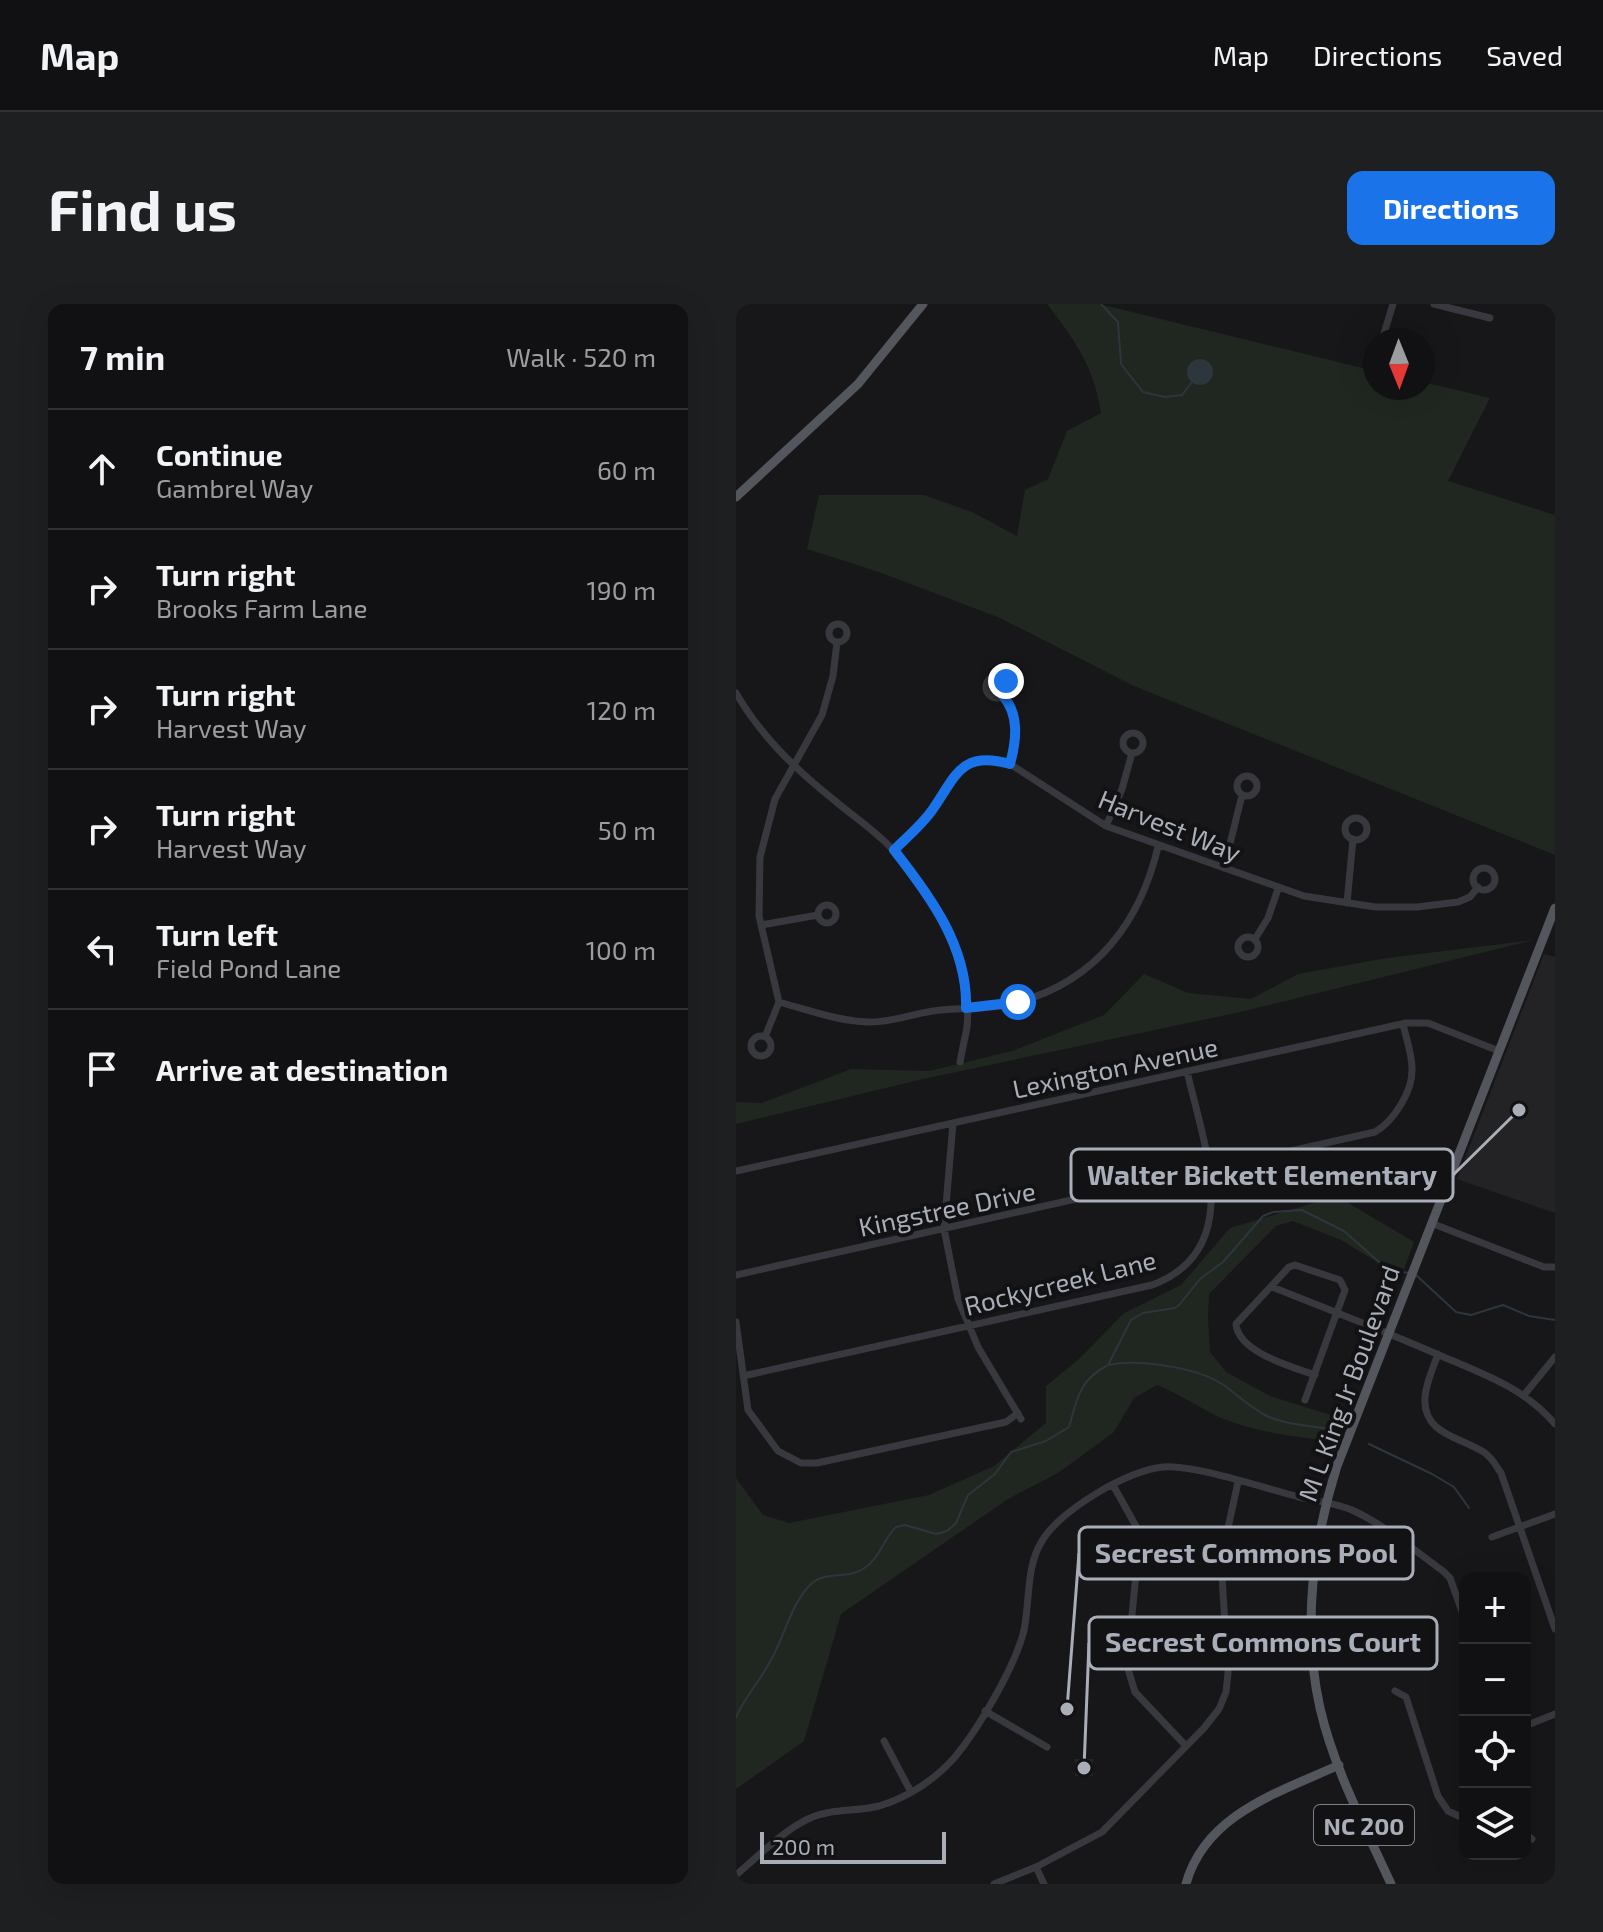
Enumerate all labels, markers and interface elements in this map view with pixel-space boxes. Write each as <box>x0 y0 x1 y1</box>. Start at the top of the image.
text: Map <box>40 32 119 78</box>
text: Map <box>1213 38 1269 72</box>
text: Directions <box>1313 38 1442 72</box>
text: Saved <box>1486 38 1563 72</box>
button: Directions <box>1347 171 1555 245</box>
text: Find us <box>48 175 237 242</box>
north arrow <box>1363 328 1435 400</box>
text: 7 min <box>80 336 165 377</box>
text: Walk · 520 m <box>506 341 656 372</box>
text: Continue <box>156 436 283 472</box>
icon: ahead <box>80 447 124 491</box>
text: 60 m <box>597 454 656 485</box>
text: Gambrel Way <box>156 472 313 503</box>
text: Turn right <box>156 556 296 592</box>
icon: right <box>80 567 124 611</box>
text: 190 m <box>587 574 656 605</box>
text: Brooks Farm Lane <box>156 592 367 623</box>
route end <box>988 663 1024 699</box>
text: Turn right <box>156 676 296 712</box>
icon: right <box>80 687 124 731</box>
text: 120 m <box>587 694 656 725</box>
text: Harvest Way <box>156 712 307 743</box>
street label: Harvest Way <box>1094 782 1246 868</box>
text: Turn right <box>156 796 296 832</box>
icon: right <box>80 807 124 851</box>
text: 50 m <box>598 814 656 845</box>
text: Harvest Way <box>156 832 307 863</box>
text: Turn left <box>156 916 278 952</box>
icon: left <box>80 927 124 971</box>
text: 100 m <box>586 934 656 965</box>
text: Field Pond Lane <box>156 952 341 983</box>
route start <box>1000 984 1036 1020</box>
street label: Lexington Avenue <box>1009 1030 1221 1104</box>
icon: arrive <box>80 1047 124 1091</box>
text: Arrive at destination <box>156 1051 448 1087</box>
callout: Walter Bickett Elementary <box>1071 1149 1453 1201</box>
text: Walter Bickett Elementary <box>1087 1157 1437 1191</box>
street label: Kingstree Drive <box>856 1174 1038 1242</box>
street label: Rockycreek Lane <box>961 1243 1159 1321</box>
street label: M L King Jr Boulevard <box>1291 1261 1405 1505</box>
callout: Secrest Commons Pool <box>1079 1527 1413 1579</box>
text: Secrest Commons Pool <box>1095 1535 1398 1569</box>
map controls <box>1459 1572 1531 1860</box>
button: + <box>1459 1572 1531 1644</box>
callout: Secrest Commons Court <box>1089 1617 1437 1669</box>
text: Secrest Commons Court <box>1105 1624 1421 1658</box>
button: − <box>1459 1644 1531 1716</box>
button: locate <box>1459 1716 1531 1788</box>
button: layers <box>1459 1788 1531 1860</box>
road number: NC 200 <box>1314 1805 1414 1845</box>
scale bar <box>760 1828 946 1864</box>
text: 200 m <box>772 1833 835 1859</box>

